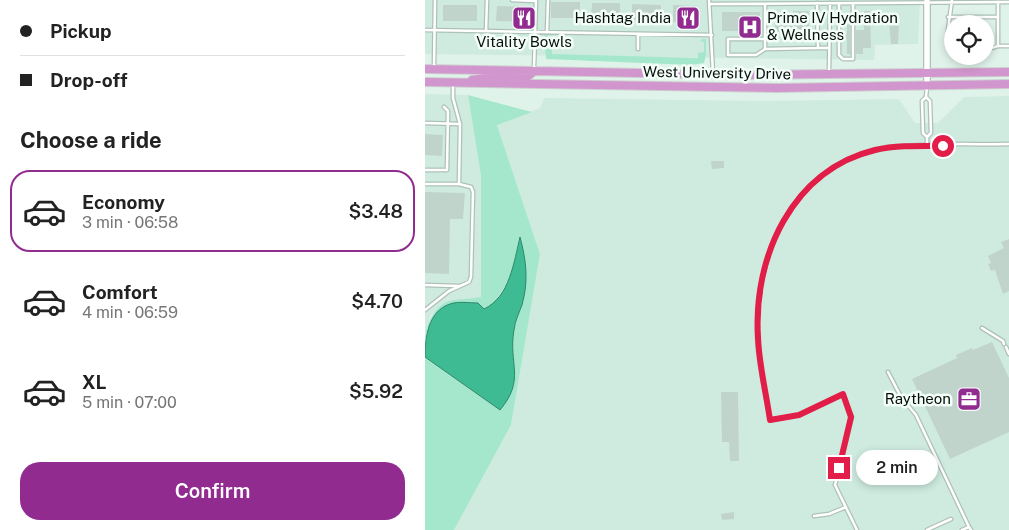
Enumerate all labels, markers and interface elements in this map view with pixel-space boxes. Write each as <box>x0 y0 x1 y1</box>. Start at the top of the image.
restaurant icon: Vitality Bowls <box>511 5 537 31</box>
restaurant icon: Hashtag India <box>675 5 701 31</box>
place label: Hashtag India <box>574 9 671 26</box>
place label: Prime IV Hydration & Wellness <box>767 9 898 43</box>
hospital icon: Prime IV Hydration & Wellness <box>737 14 763 40</box>
map controls <box>944 15 994 65</box>
button: locate <box>944 15 994 65</box>
text: Pickup <box>50 20 112 42</box>
place label: Vitality Bowls <box>476 33 572 50</box>
street label: West University Drive <box>643 63 791 82</box>
text: Drop-off <box>50 69 127 91</box>
text: Choose a ride <box>20 127 162 153</box>
route start <box>932 135 954 157</box>
icon: car <box>22 189 67 234</box>
text: Economy <box>82 191 165 213</box>
text: $3.48 <box>349 200 403 222</box>
text: 3 min · 06:58 <box>82 213 178 232</box>
icon: car <box>22 279 67 324</box>
text: Comfort <box>82 281 158 303</box>
text: $4.70 <box>351 290 403 312</box>
text: 4 min · 06:59 <box>82 303 178 322</box>
icon: car <box>22 369 67 414</box>
text: XL <box>82 371 107 393</box>
text: $5.92 <box>349 380 403 402</box>
office icon: Raytheon <box>956 386 982 412</box>
place label: Raytheon <box>885 390 951 407</box>
text: 5 min · 07:00 <box>82 393 177 412</box>
callout: 2 min <box>857 450 939 486</box>
route end <box>828 457 850 479</box>
text: 2 min <box>876 458 918 477</box>
button: Confirm <box>20 462 405 520</box>

